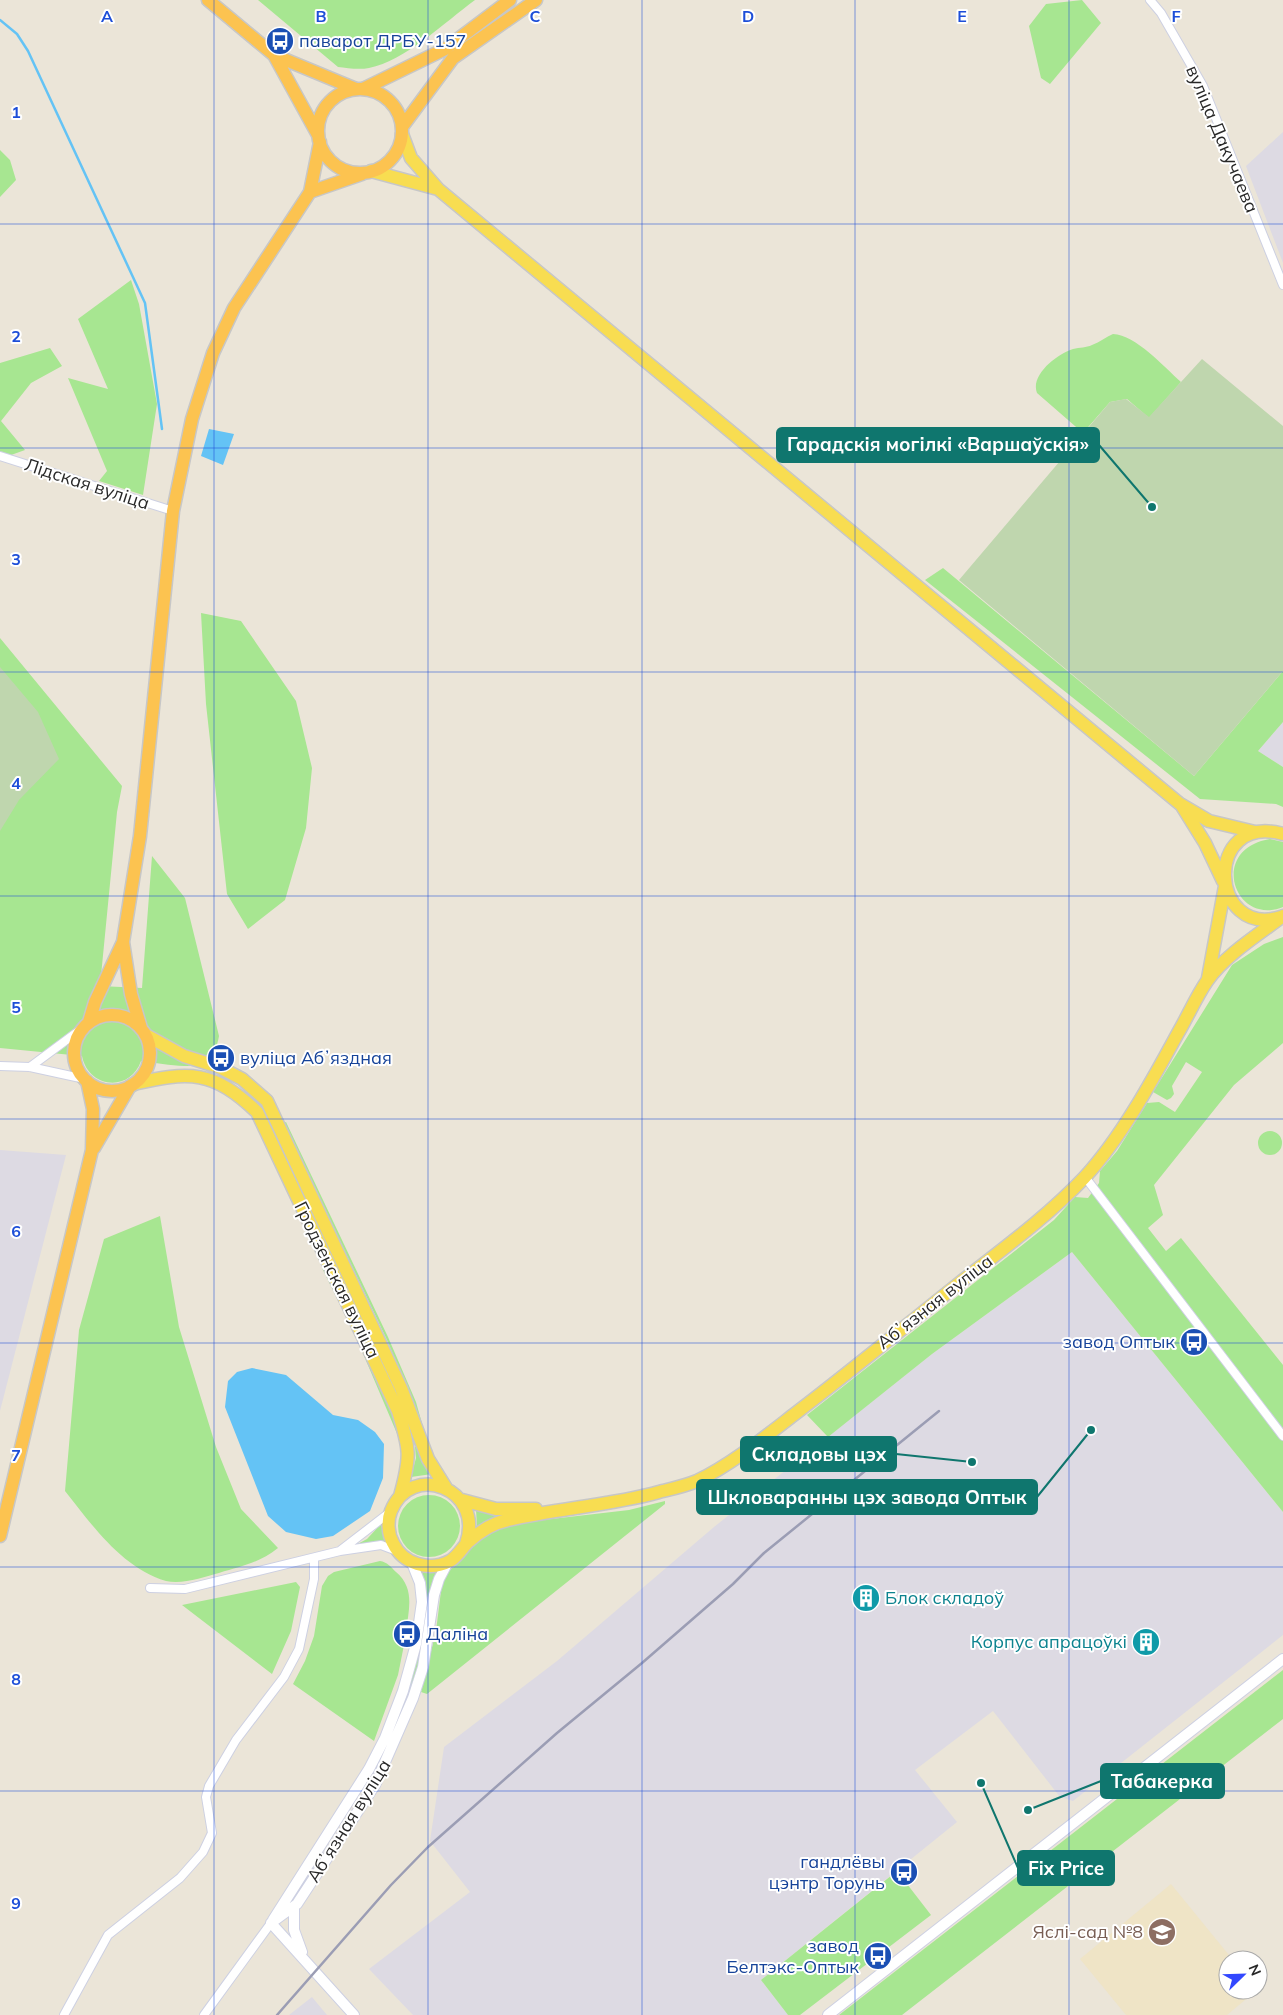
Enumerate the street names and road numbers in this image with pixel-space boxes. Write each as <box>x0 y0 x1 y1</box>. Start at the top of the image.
street label: вуліца Дакучаева <box>1181 62 1264 216</box>
street label: Лідская вуліца <box>22 453 152 515</box>
street label: Гродзенская вуліца <box>290 1198 385 1362</box>
street label: Абʼязная вуліца <box>872 1249 997 1354</box>
street label: Абʼязная вуліца <box>302 1755 396 1887</box>

